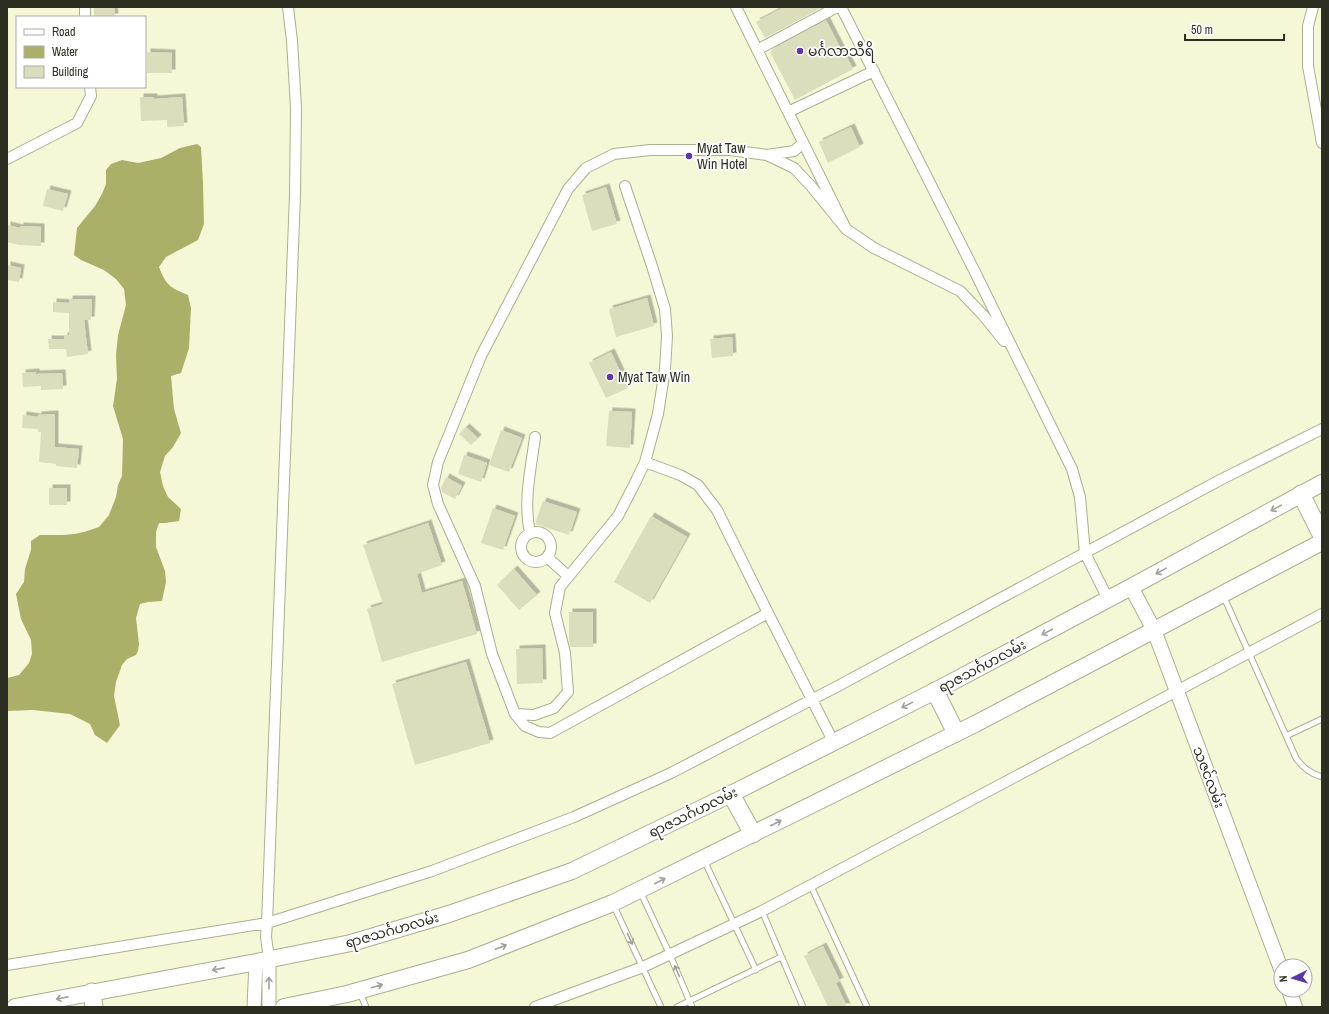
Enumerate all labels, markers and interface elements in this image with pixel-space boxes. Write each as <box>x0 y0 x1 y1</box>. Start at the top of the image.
legend <box>16 16 146 88</box>
scale bar <box>1185 16 1284 42</box>
text: 50 m <box>1191 22 1213 38</box>
text: Road <box>52 24 76 40</box>
place label: မင်္ဂလာသီရိ <box>808 41 876 63</box>
text: Water <box>52 44 79 60</box>
marker: မင်္ဂလာသီရိ <box>795 46 805 56</box>
text: Building <box>52 64 89 80</box>
place label: Myat Taw Win Hotel <box>697 139 747 173</box>
marker: Myat Taw Win Hotel <box>684 151 694 161</box>
place label: Myat Taw Win <box>618 368 690 386</box>
marker: Myat Taw Win <box>605 372 615 382</box>
one-way arrow <box>1270 505 1282 513</box>
one-way arrow <box>1156 567 1168 575</box>
one-way arrow <box>1041 628 1053 636</box>
street label: ရာဇသင်္ဂဟလမ်း <box>935 635 1030 699</box>
one-way arrow <box>901 702 913 709</box>
street label: သဇင်လမ်း <box>1189 743 1230 810</box>
street label: ရာဇသင်္ဂဟလမ်း <box>645 782 742 844</box>
one-way arrow <box>770 818 782 826</box>
one-way arrow <box>653 876 665 884</box>
street label: ရာဇသင်္ဂဟလမ်း <box>343 907 442 955</box>
one-way arrow <box>627 932 634 944</box>
one-way arrow <box>495 942 507 950</box>
north arrow <box>1273 958 1313 998</box>
one-way arrow <box>212 965 225 973</box>
one-way arrow <box>672 966 680 978</box>
text: N <box>1276 975 1290 983</box>
one-way arrow <box>265 977 273 990</box>
one-way arrow <box>370 981 383 989</box>
one-way arrow <box>56 994 69 1002</box>

